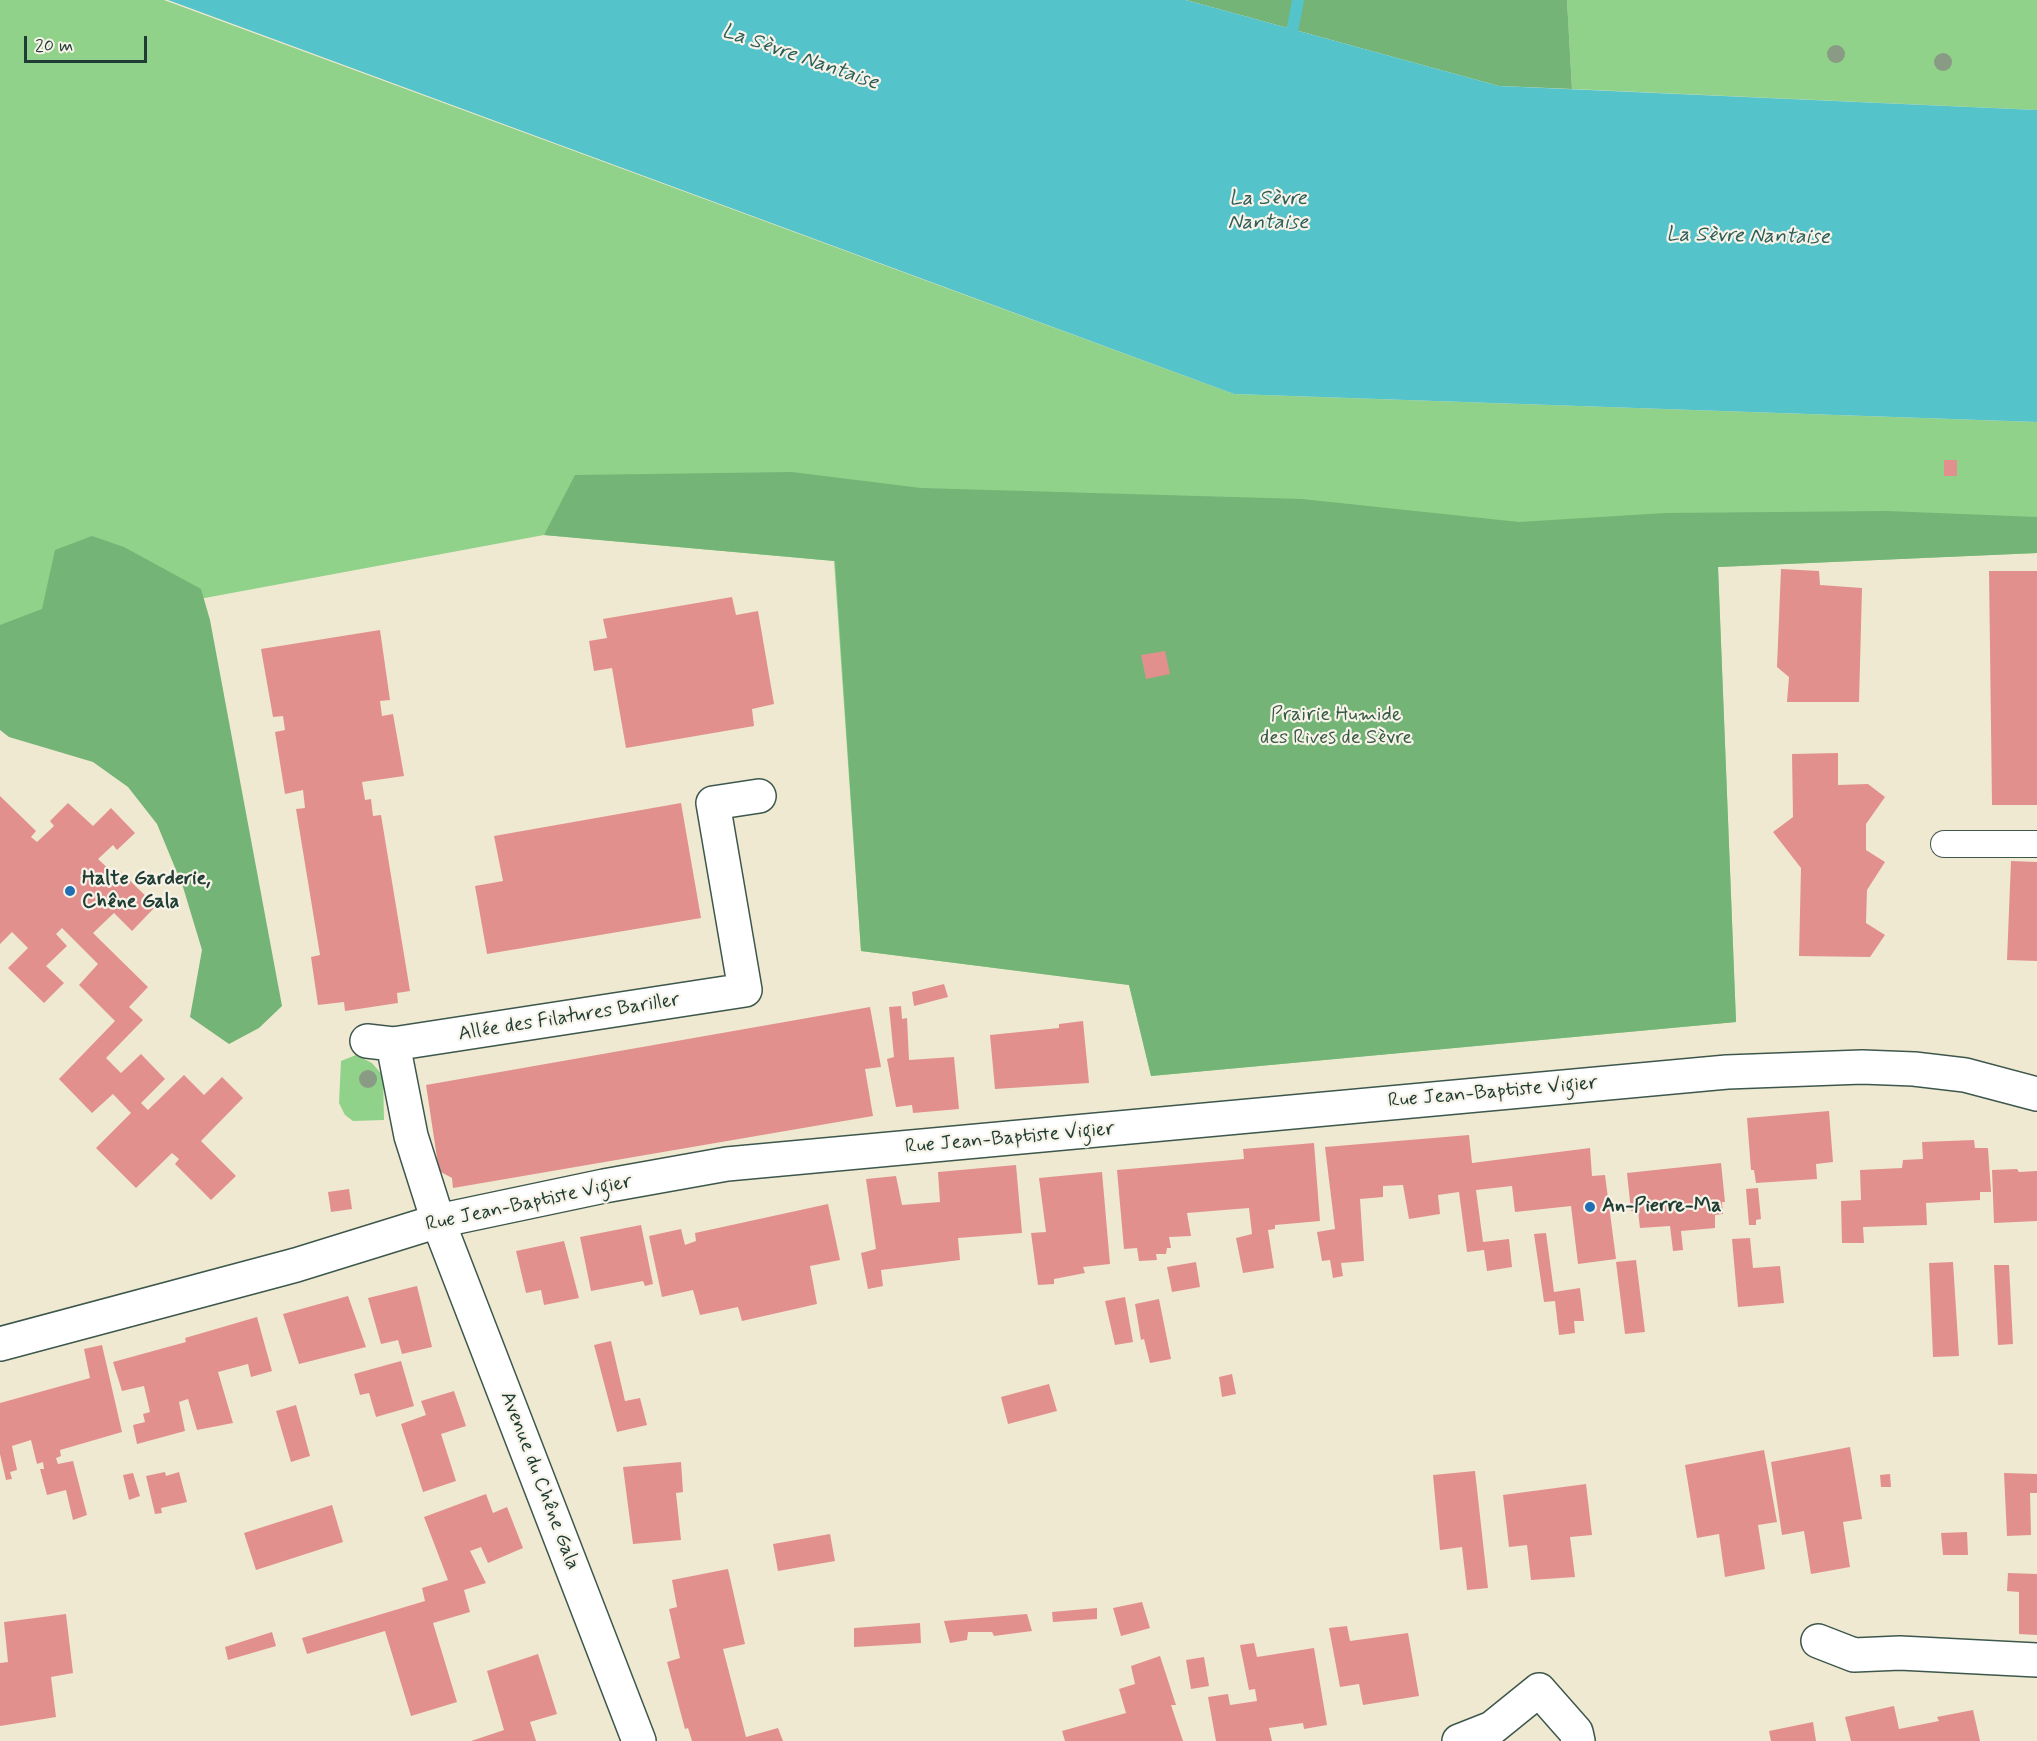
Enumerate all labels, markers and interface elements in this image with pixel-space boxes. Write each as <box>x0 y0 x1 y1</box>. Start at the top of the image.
water label: La Sèvre Nantaise <box>718 19 882 97</box>
scale bar <box>27 24 150 62</box>
text: 20 m <box>35 34 73 58</box>
water label: La Sèvre Nantaise <box>1228 187 1308 237</box>
water label: La Sèvre Nantaise <box>1666 223 1830 251</box>
park label: Prairie Humide des Rives de Sèvre <box>1260 704 1412 751</box>
place label: Halte Garderie, Chêne Gala <box>82 868 211 915</box>
marker: Halte Garderie, Chêne Gala <box>63 884 77 898</box>
street label: Allée des Filatures Bariller <box>457 989 681 1047</box>
street label: Rue Jean-Baptiste Vigier <box>1387 1072 1599 1114</box>
street label: Rue Jean-Baptiste Vigier <box>904 1118 1116 1160</box>
street label: Rue Jean-Baptiste Vigier <box>424 1170 634 1238</box>
place label: An-Pierre-Ma <box>1602 1195 1721 1219</box>
marker: An-Pierre-Ma <box>1583 1200 1597 1214</box>
street label: Avenue du Chêne Gala <box>494 1388 584 1574</box>

